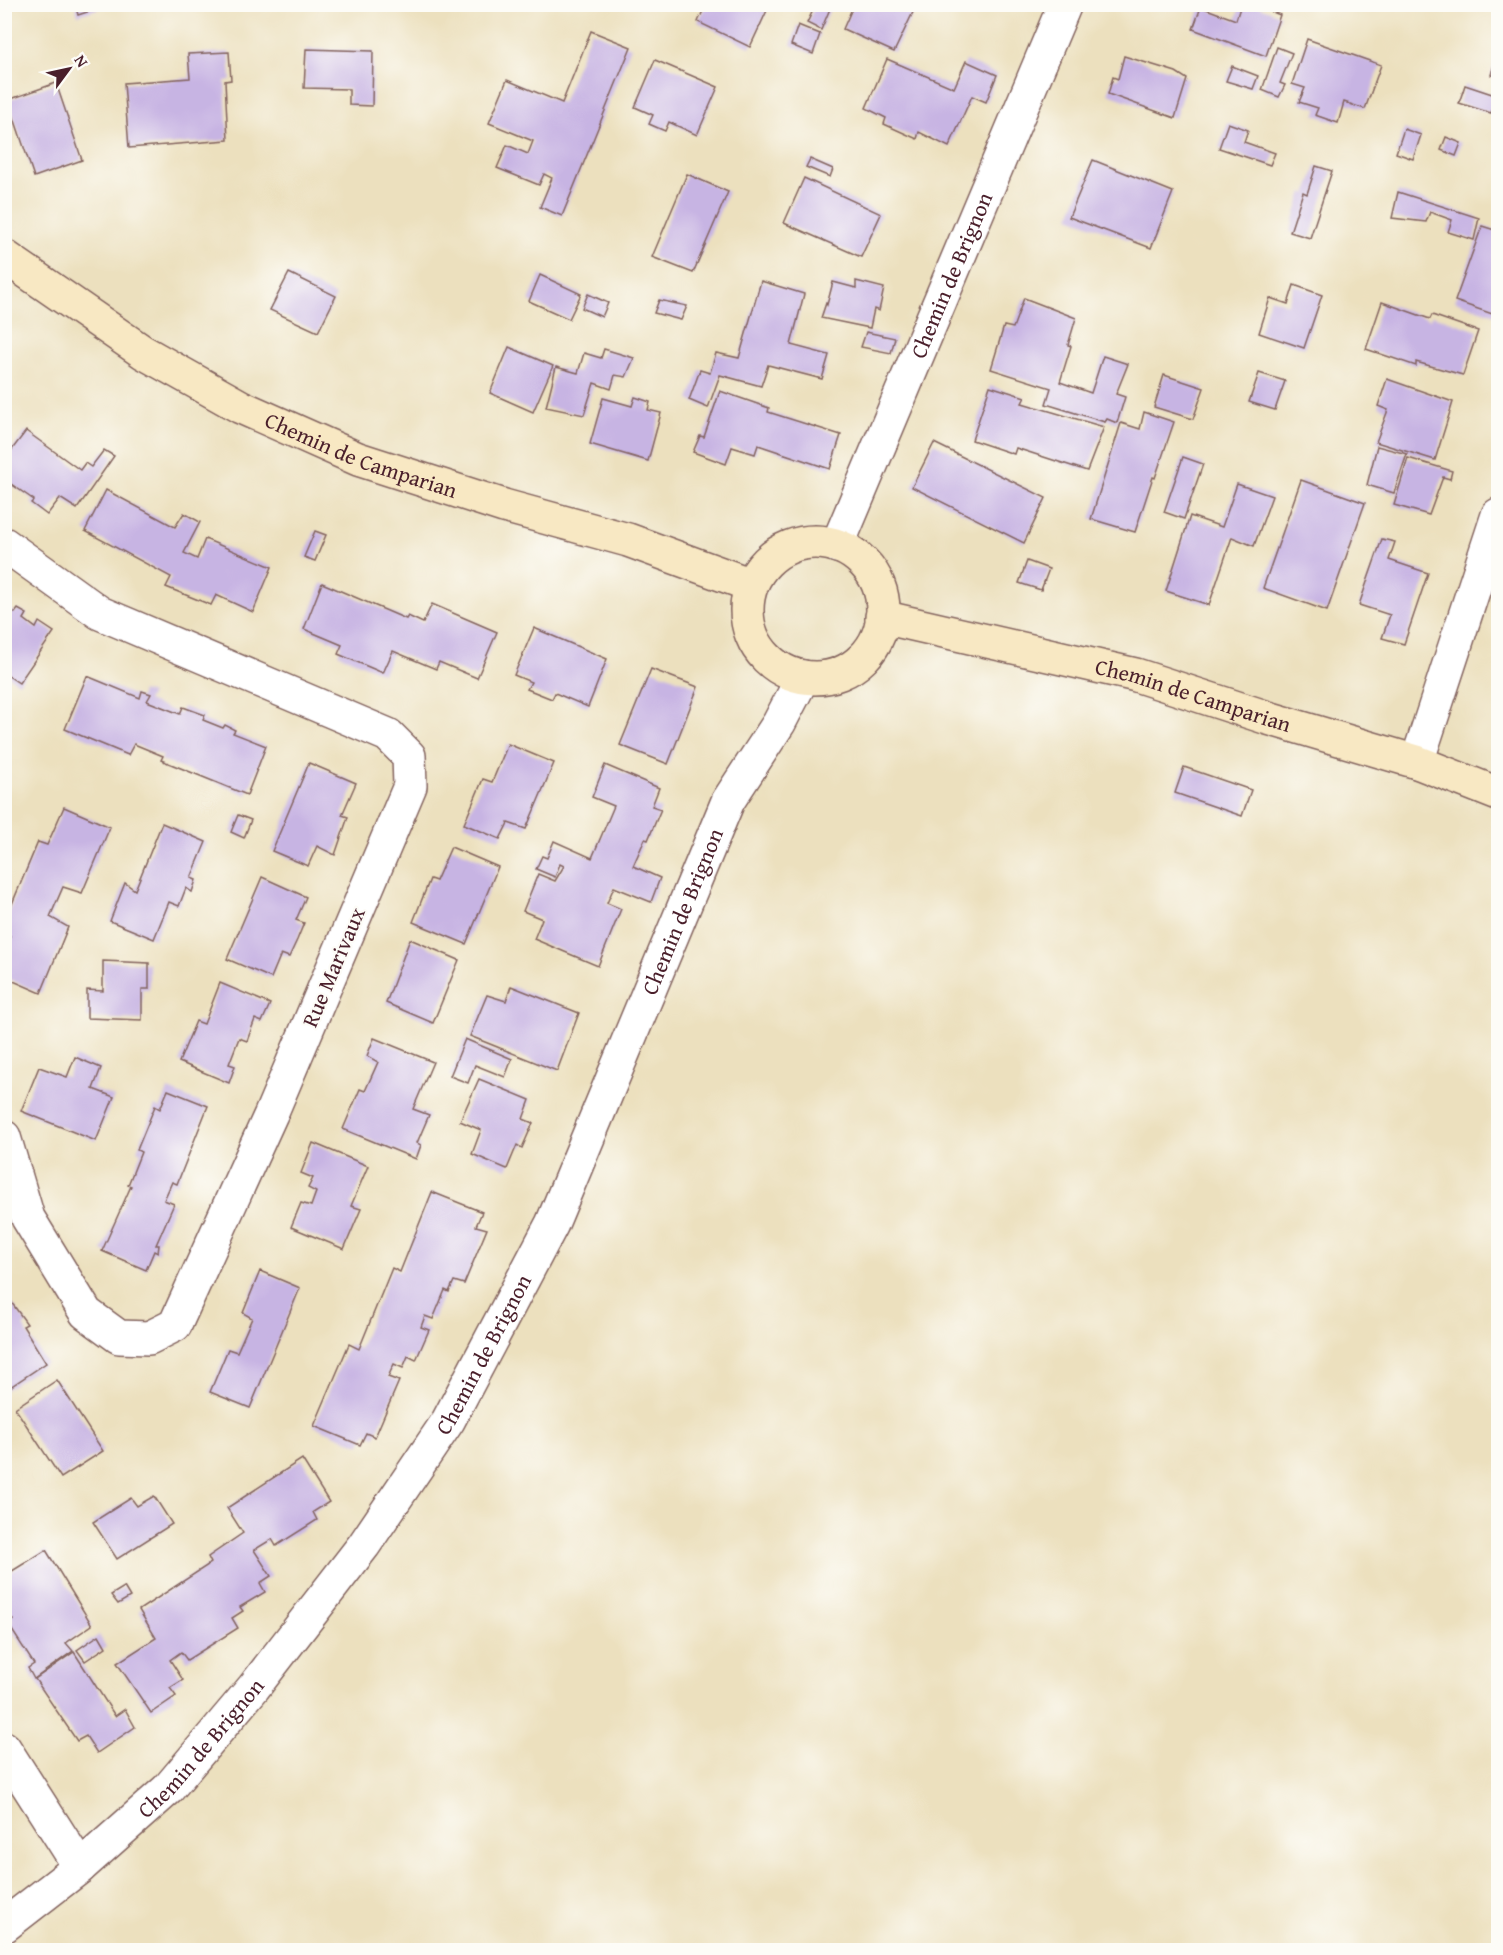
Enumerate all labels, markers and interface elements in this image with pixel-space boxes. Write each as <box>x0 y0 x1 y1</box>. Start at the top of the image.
north arrow <box>39 39 99 99</box>
text: N <box>69 50 95 72</box>
street label: Chemin de Brignon <box>902 186 1000 363</box>
street label: Chemin de Camparian <box>260 404 462 506</box>
street label: Chemin de Camparian <box>1092 650 1296 740</box>
street label: Chemin de Brignon <box>633 823 731 1000</box>
street label: Rue Marivaux <box>293 901 373 1032</box>
street label: Chemin de Brignon <box>427 1268 539 1441</box>
street label: Chemin de Brignon <box>130 1671 272 1825</box>

